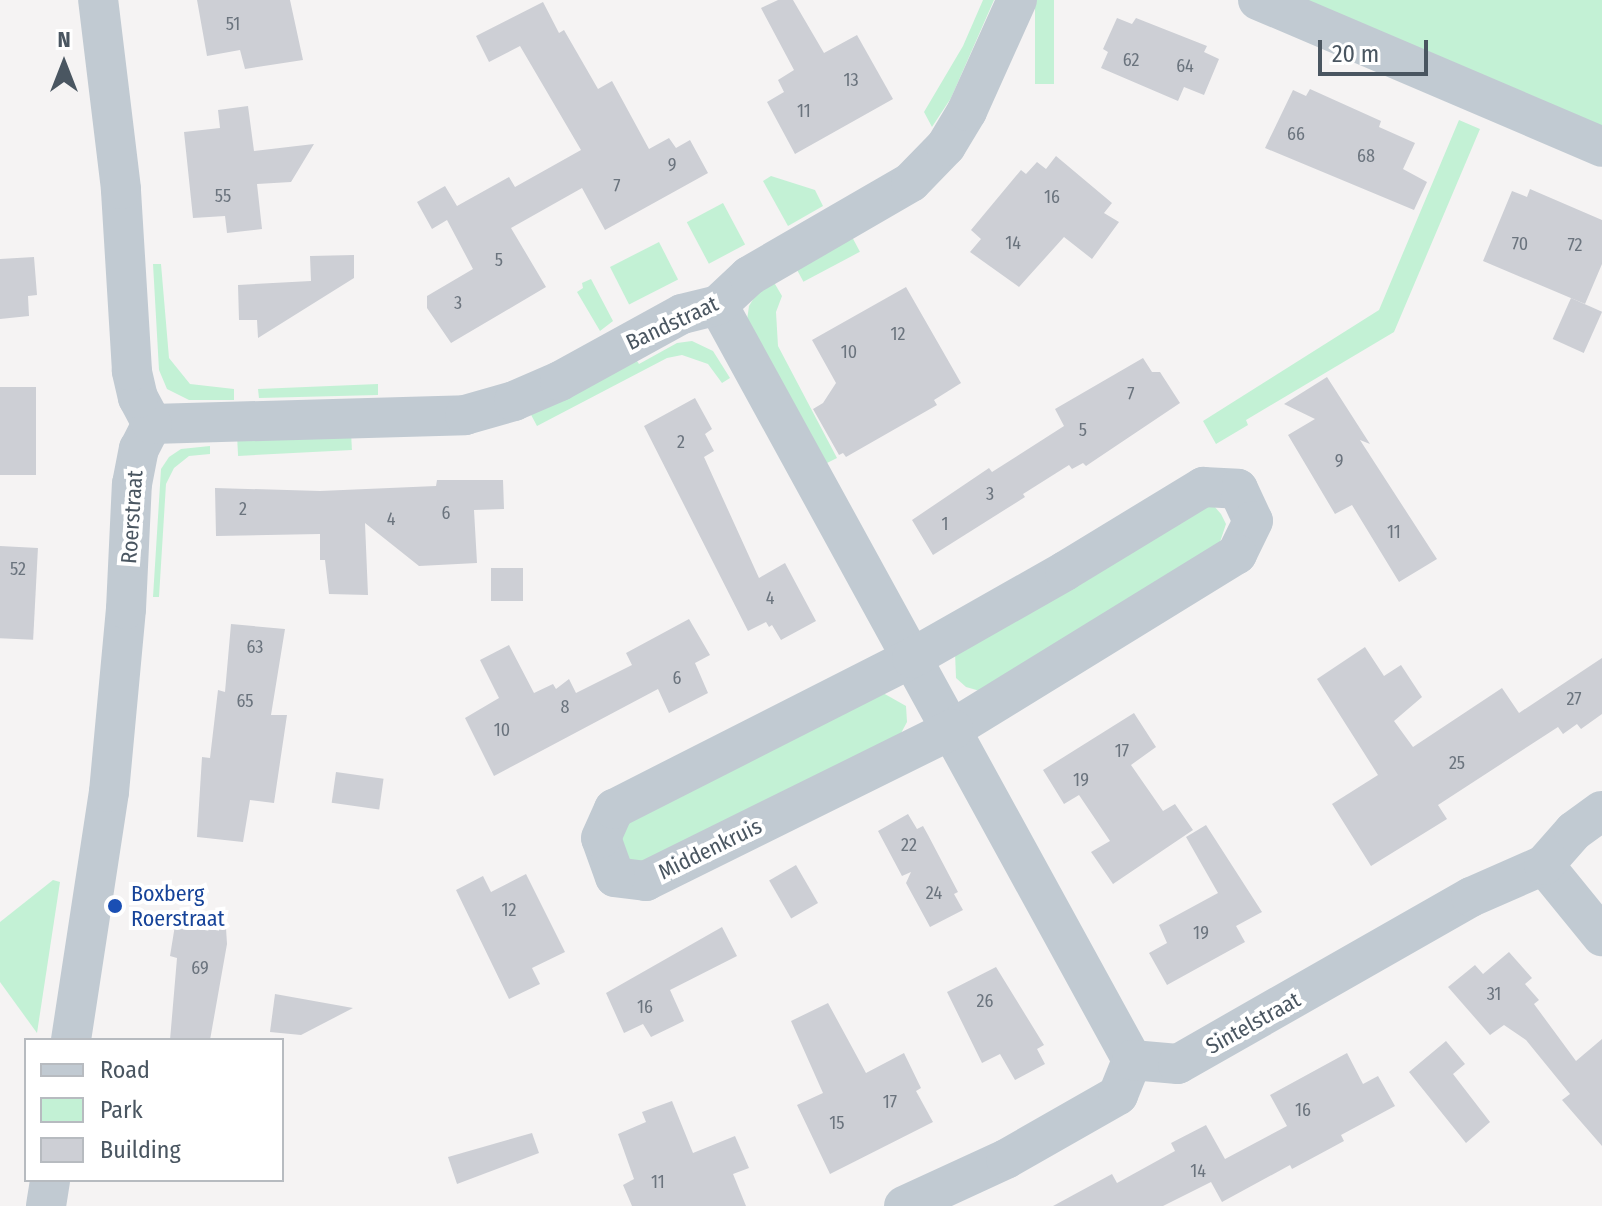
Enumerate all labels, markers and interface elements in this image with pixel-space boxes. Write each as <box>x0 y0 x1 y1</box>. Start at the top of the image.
house number: 51 <box>226 13 240 35</box>
north arrow <box>24 24 104 104</box>
scale bar <box>1322 24 1432 74</box>
text: N <box>57 26 71 53</box>
text: 20 m <box>1332 40 1379 68</box>
house number: 62 <box>1123 49 1139 71</box>
house number: 64 <box>1176 55 1194 77</box>
house number: 13 <box>843 69 859 91</box>
house number: 11 <box>797 100 811 122</box>
house number: 66 <box>1287 123 1305 145</box>
house number: 68 <box>1357 145 1375 167</box>
house number: 9 <box>668 154 676 176</box>
house number: 7 <box>613 175 621 197</box>
house number: 55 <box>215 185 231 207</box>
house number: 16 <box>1044 186 1060 208</box>
house number: 14 <box>1005 232 1021 254</box>
house number: 70 <box>1512 233 1528 255</box>
house number: 72 <box>1567 234 1583 256</box>
house number: 5 <box>495 249 503 271</box>
street label: Bandstraat <box>622 290 722 356</box>
house number: 3 <box>454 292 462 314</box>
house number: 12 <box>891 323 905 345</box>
house number: 10 <box>841 341 857 363</box>
house number: 7 <box>1127 383 1135 405</box>
house number: 5 <box>1079 419 1087 441</box>
house number: 2 <box>677 431 685 453</box>
house number: 9 <box>1335 450 1343 472</box>
street label: Roerstraat <box>116 469 148 565</box>
house number: 3 <box>986 483 994 505</box>
house number: 2 <box>239 498 247 520</box>
house number: 6 <box>442 502 450 524</box>
house number: 4 <box>387 508 395 530</box>
house number: 1 <box>941 513 949 535</box>
house number: 11 <box>1387 521 1401 543</box>
house number: 52 <box>10 558 26 580</box>
house number: 4 <box>766 587 774 609</box>
house number: 63 <box>247 636 263 658</box>
house number: 6 <box>673 667 681 689</box>
house number: 27 <box>1566 688 1582 710</box>
house number: 65 <box>236 690 254 712</box>
house number: 8 <box>561 696 569 718</box>
house number: 10 <box>494 719 510 741</box>
house number: 17 <box>1115 740 1129 762</box>
house number: 25 <box>1449 752 1465 774</box>
house number: 19 <box>1073 769 1089 791</box>
street label: Middenkruis <box>654 813 766 885</box>
house number: 22 <box>901 834 917 856</box>
place label: Boxberg Roerstraat <box>131 880 225 932</box>
house number: 24 <box>926 882 942 904</box>
marker: Boxberg Roerstraat <box>106 897 124 915</box>
house number: 12 <box>502 899 516 921</box>
house number: 19 <box>1193 922 1209 944</box>
house number: 69 <box>191 957 209 979</box>
house number: 31 <box>1487 983 1501 1005</box>
street label: Sintelstraat <box>1201 986 1305 1060</box>
house number: 26 <box>977 990 993 1012</box>
house number: 16 <box>637 996 653 1018</box>
legend <box>24 1038 284 1182</box>
text: Road <box>100 1056 150 1084</box>
house number: 17 <box>883 1091 897 1113</box>
text: Park <box>100 1096 143 1124</box>
house number: 16 <box>1295 1099 1311 1121</box>
house number: 15 <box>829 1112 845 1134</box>
text: Building <box>100 1136 181 1164</box>
house number: 14 <box>1190 1160 1206 1182</box>
house number: 11 <box>651 1171 665 1193</box>

